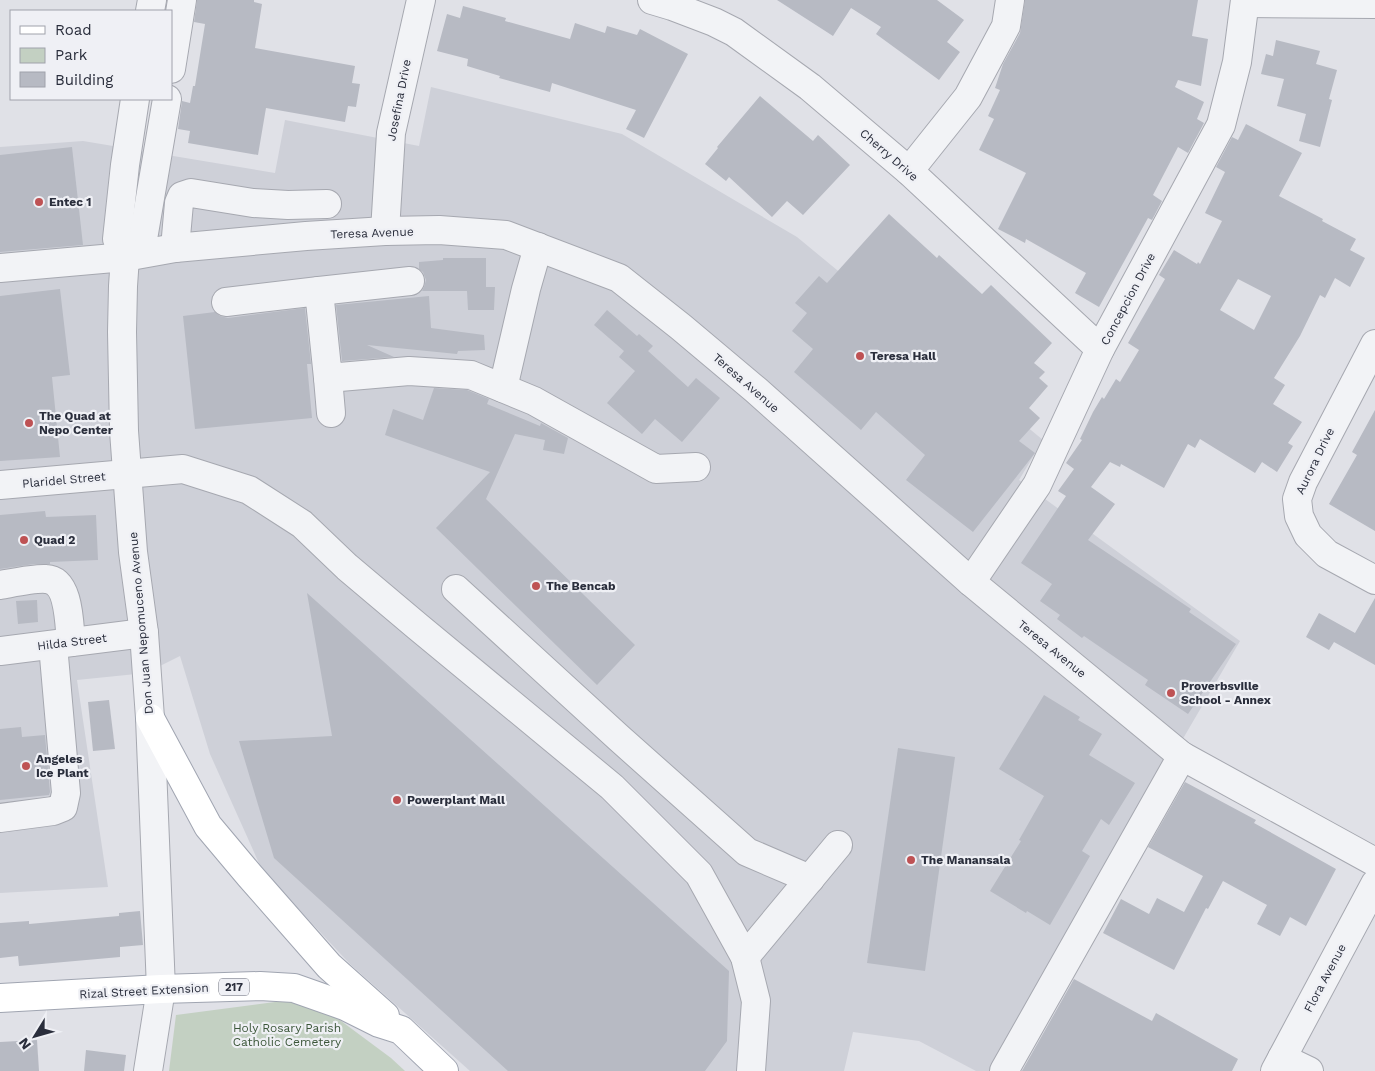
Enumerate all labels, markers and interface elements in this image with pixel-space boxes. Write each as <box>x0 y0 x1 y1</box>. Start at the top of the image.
legend <box>10 10 172 100</box>
text: Road <box>55 21 92 39</box>
text: Park <box>55 46 88 64</box>
street label: Josefina Drive <box>384 58 414 142</box>
text: Building <box>55 71 113 89</box>
street label: Cherry Drive <box>857 126 921 184</box>
place label: Entec 1 <box>49 195 91 209</box>
marker: Entec 1 <box>33 196 45 208</box>
street label: Teresa Avenue <box>330 225 414 241</box>
street label: Concepcion Drive <box>1098 250 1158 348</box>
place label: Teresa Hall <box>870 349 936 363</box>
street label: Teresa Avenue <box>710 350 782 416</box>
marker: Teresa Hall <box>854 350 866 362</box>
place label: The Quad at Nepo Center <box>39 409 114 437</box>
marker: The Quad at Nepo Center <box>23 417 35 429</box>
street label: Aurora Drive <box>1293 425 1337 497</box>
street label: Plaridel Street <box>22 469 106 491</box>
street label: Don Juan Nepomuceno Avenue <box>126 531 156 715</box>
place label: Quad 2 <box>34 533 75 547</box>
marker: Quad 2 <box>18 534 30 546</box>
place label: The Bencab <box>546 579 616 593</box>
marker: The Bencab <box>530 580 542 592</box>
street label: Teresa Avenue <box>1015 617 1089 681</box>
street label: Hilda Street <box>36 631 108 653</box>
place label: Proverbsville School - Annex <box>1181 679 1271 707</box>
marker: Proverbsville School - Annex <box>1165 687 1177 699</box>
place label: Angeles Ice Plant <box>36 752 89 780</box>
marker: Angeles Ice Plant <box>20 760 32 772</box>
place label: Powerplant Mall <box>407 793 505 807</box>
marker: Powerplant Mall <box>391 794 403 806</box>
place label: The Manansala <box>921 853 1011 867</box>
marker: The Manansala <box>905 854 917 866</box>
street label: Flora Avenue <box>1301 941 1349 1015</box>
road number: 217 <box>219 979 249 996</box>
street label: Rizal Street Extension <box>79 981 209 1001</box>
north arrow <box>10 1011 60 1061</box>
park label: Holy Rosary Parish Catholic Cemetery <box>233 1021 342 1049</box>
text: N <box>15 1035 34 1053</box>

